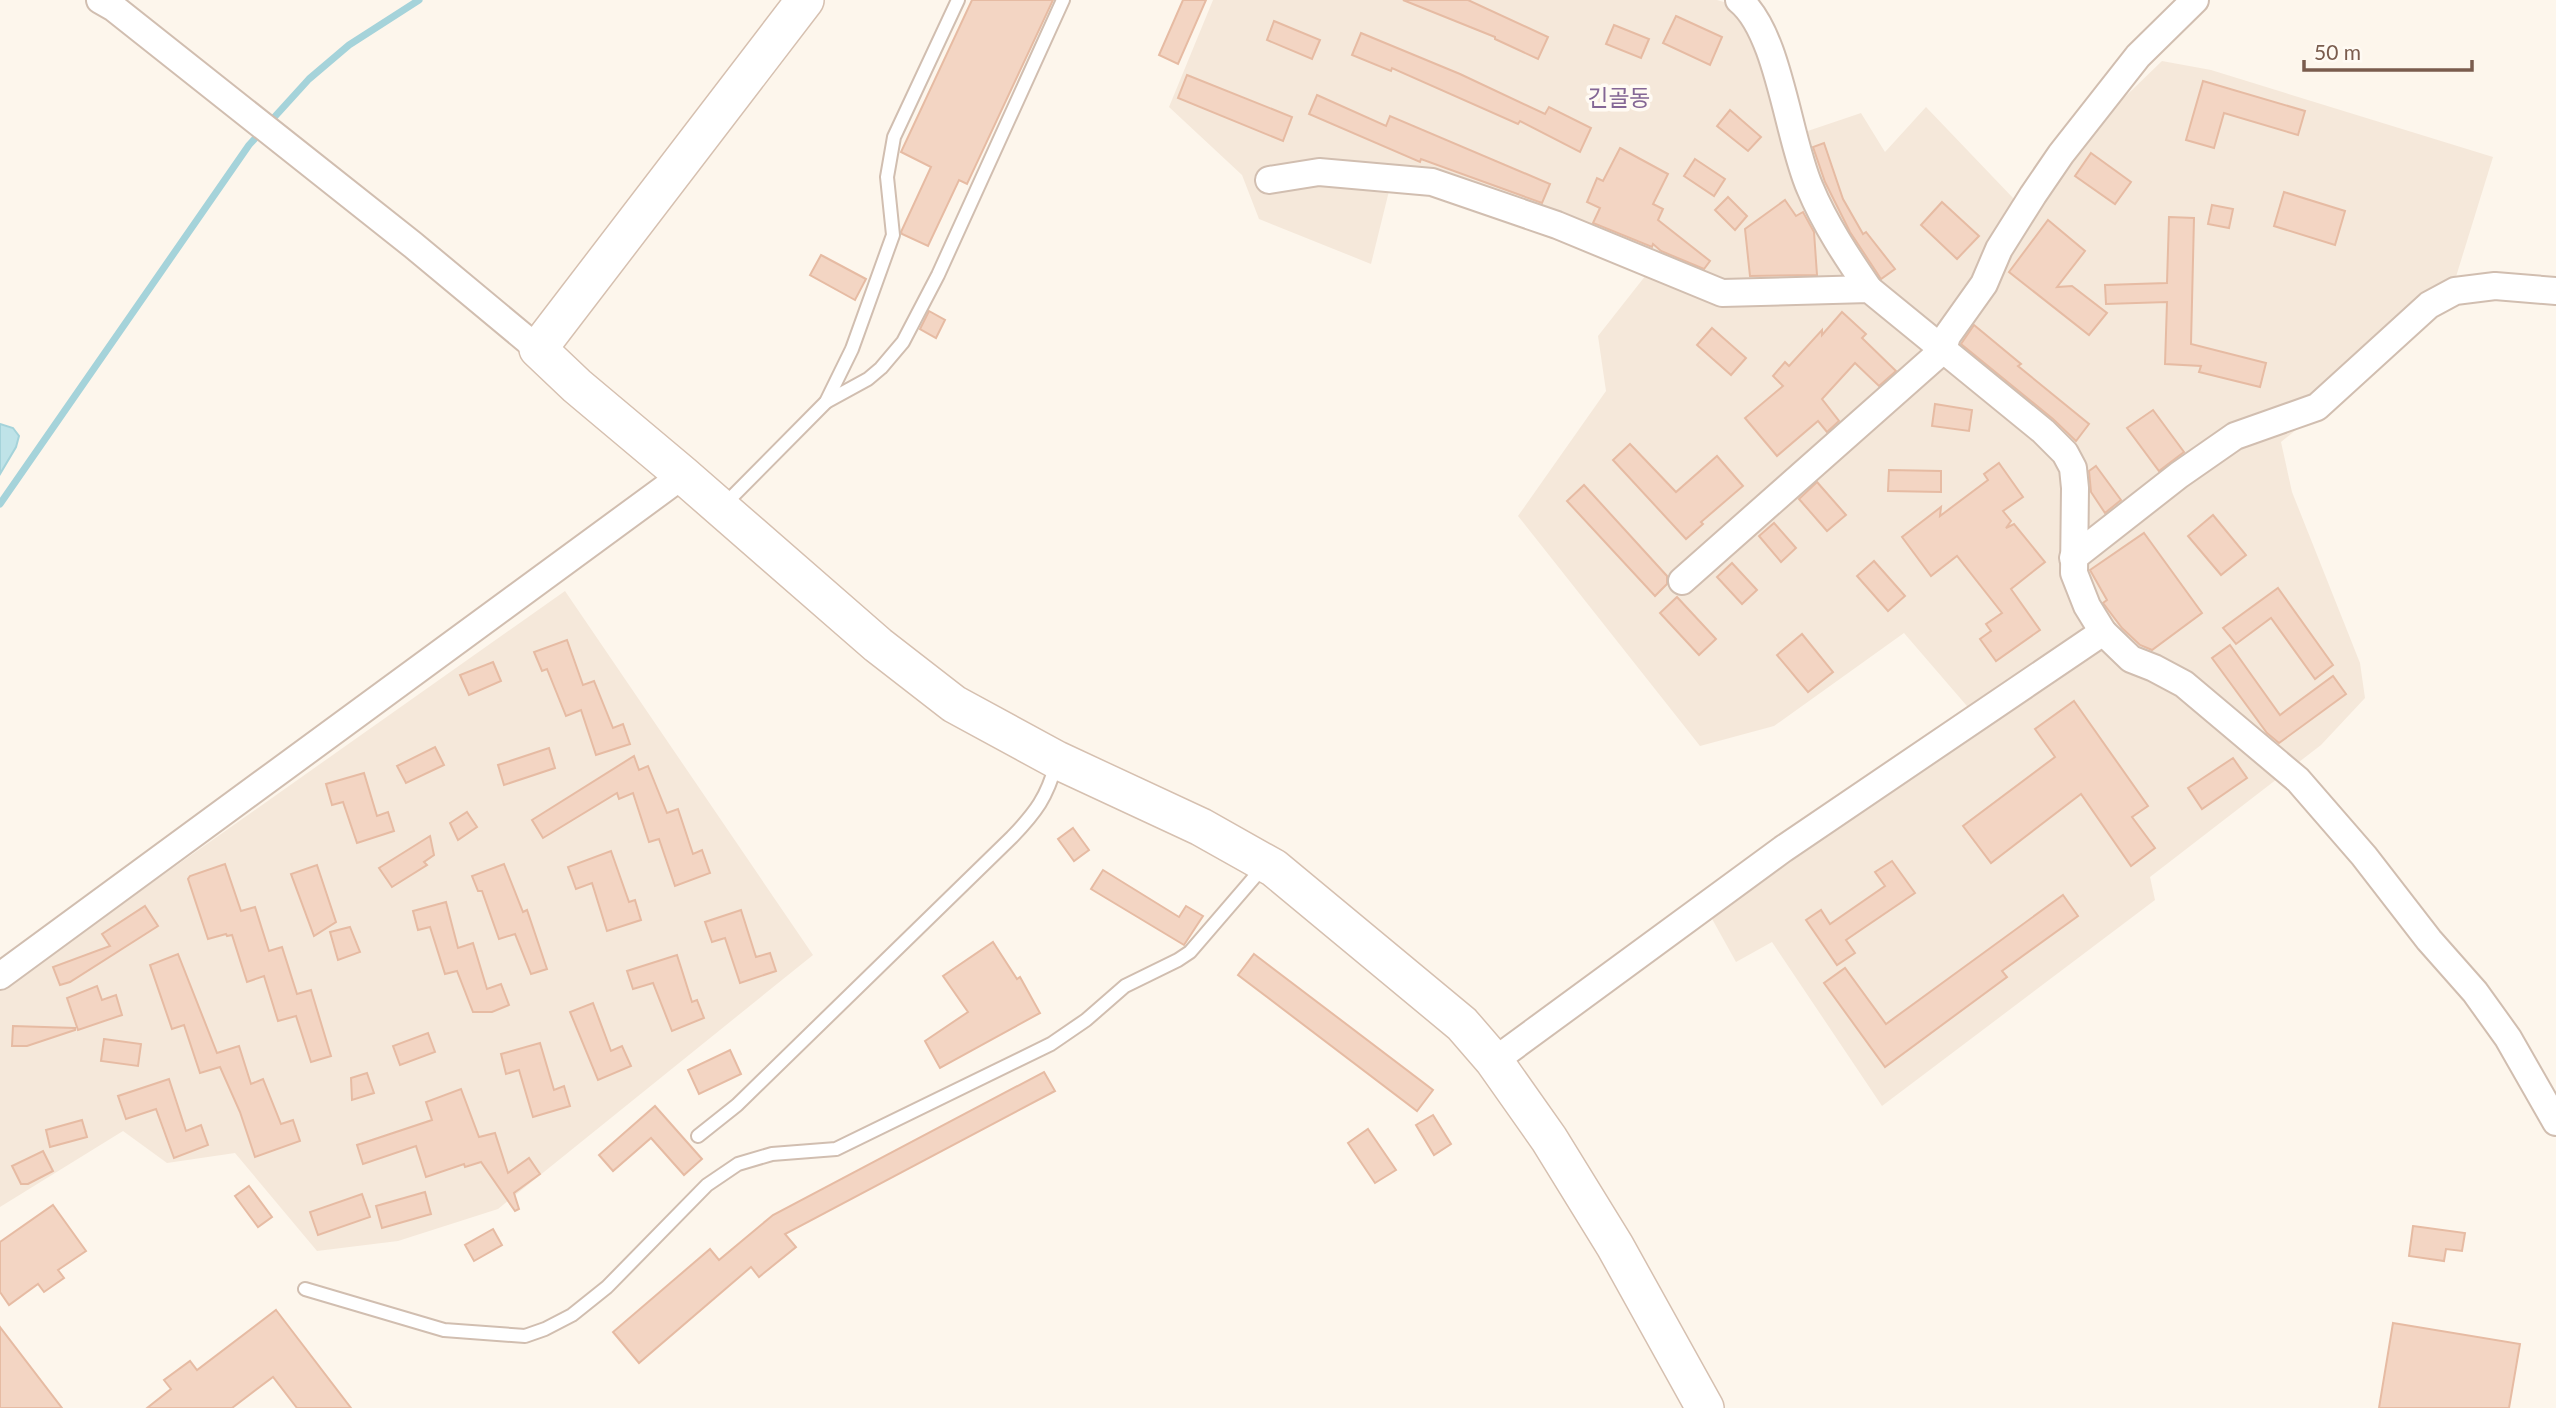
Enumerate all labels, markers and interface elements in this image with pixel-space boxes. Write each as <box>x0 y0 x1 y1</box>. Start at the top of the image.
scale bar <box>2304 28 2472 72</box>
text: 50 m <box>2314 39 2361 64</box>
district label: 긴골동 <box>1587 83 1651 111</box>

